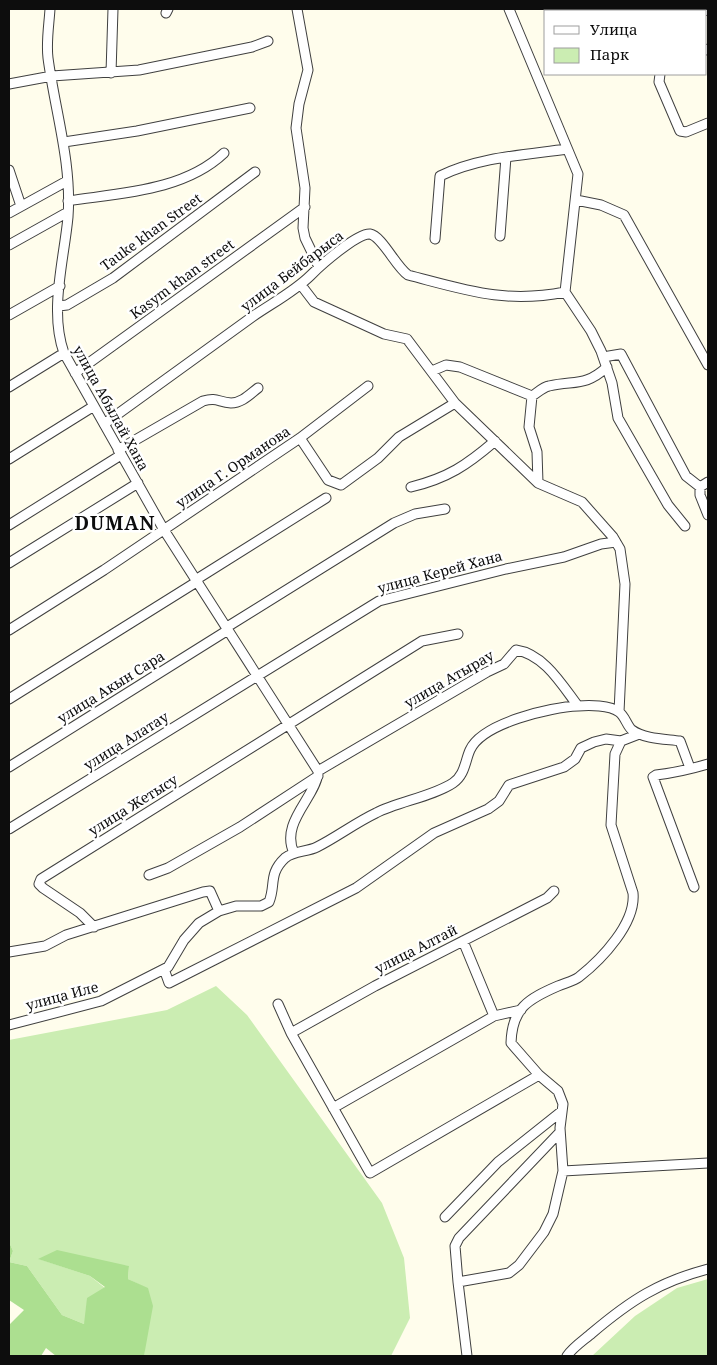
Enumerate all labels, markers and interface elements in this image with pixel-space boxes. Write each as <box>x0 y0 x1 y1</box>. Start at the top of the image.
legend <box>544 10 707 75</box>
text: Улица <box>590 19 638 39</box>
text: Парк <box>590 44 629 64</box>
street label: Tauke khan Street <box>96 188 205 275</box>
street label: улица Бейбарыса <box>236 226 347 316</box>
street label: Kasym khan street <box>126 234 238 323</box>
street label: улица Абылай Хана <box>69 342 154 474</box>
street label: улица Г. Орманова <box>172 421 294 512</box>
district label: DUMAN <box>74 510 156 536</box>
street label: улица Керей Хана <box>375 546 504 597</box>
street label: улица Атырау <box>400 645 497 712</box>
street label: улица Акын Сара <box>54 646 168 727</box>
street label: улица Алатау <box>80 707 172 774</box>
street label: улица Жетысу <box>85 770 181 840</box>
street label: улица Алтай <box>371 920 460 977</box>
street label: улица Иле <box>24 977 100 1014</box>

